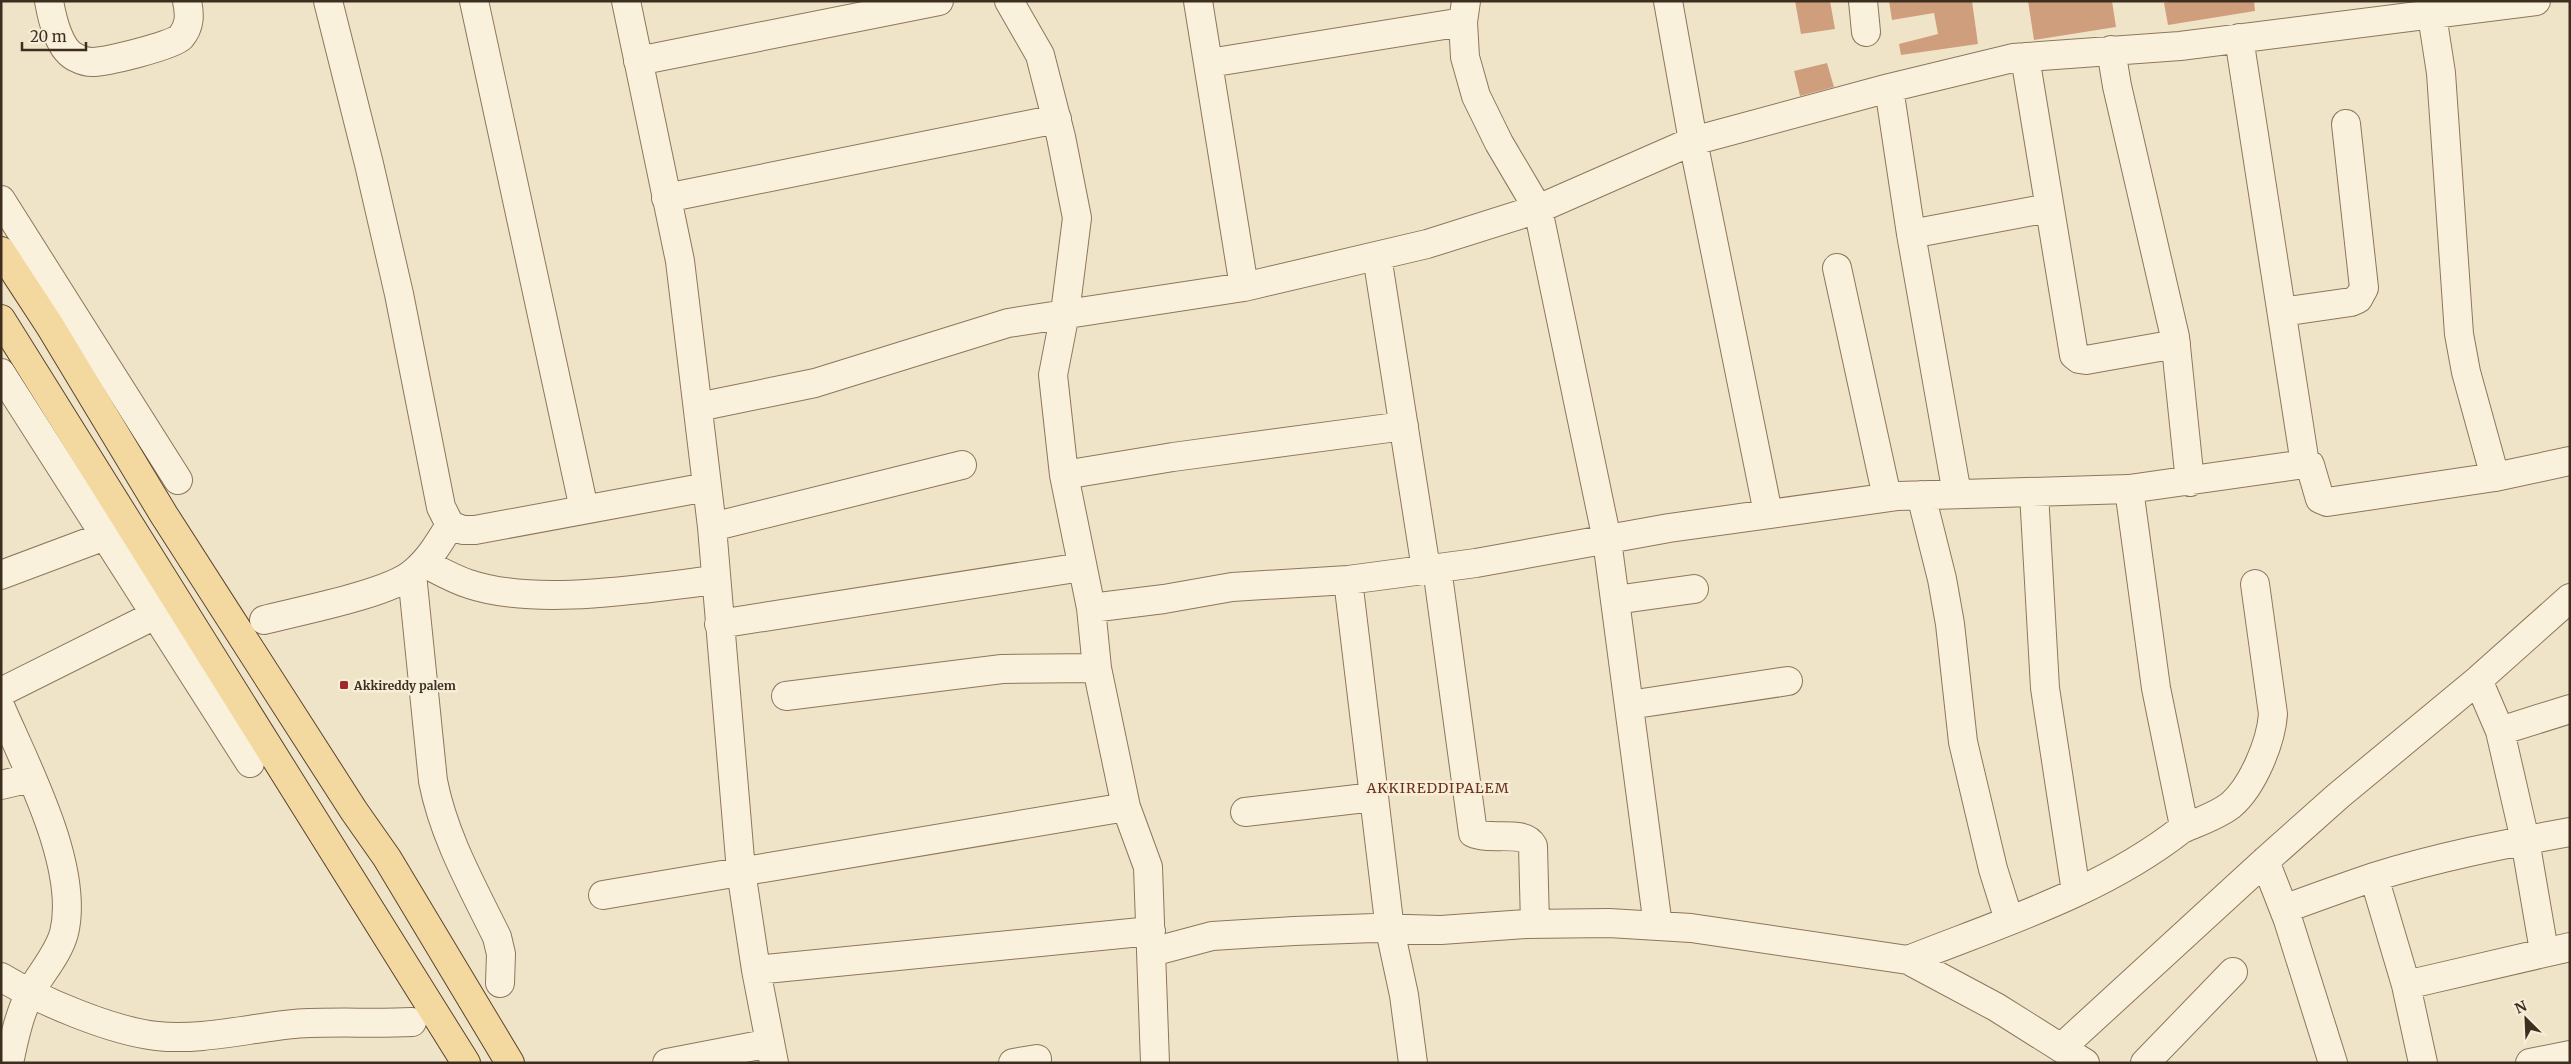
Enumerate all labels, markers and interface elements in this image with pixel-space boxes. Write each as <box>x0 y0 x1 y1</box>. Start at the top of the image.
scale bar <box>22 20 86 52</box>
text: 20 m <box>30 27 67 46</box>
place label: Akkireddy palem <box>353 678 456 693</box>
marker: Akkireddy palem <box>338 679 350 691</box>
district label: AKKIREDDIPALEM <box>1365 779 1510 797</box>
north arrow <box>2501 994 2551 1044</box>
text: N <box>2512 997 2529 1018</box>

